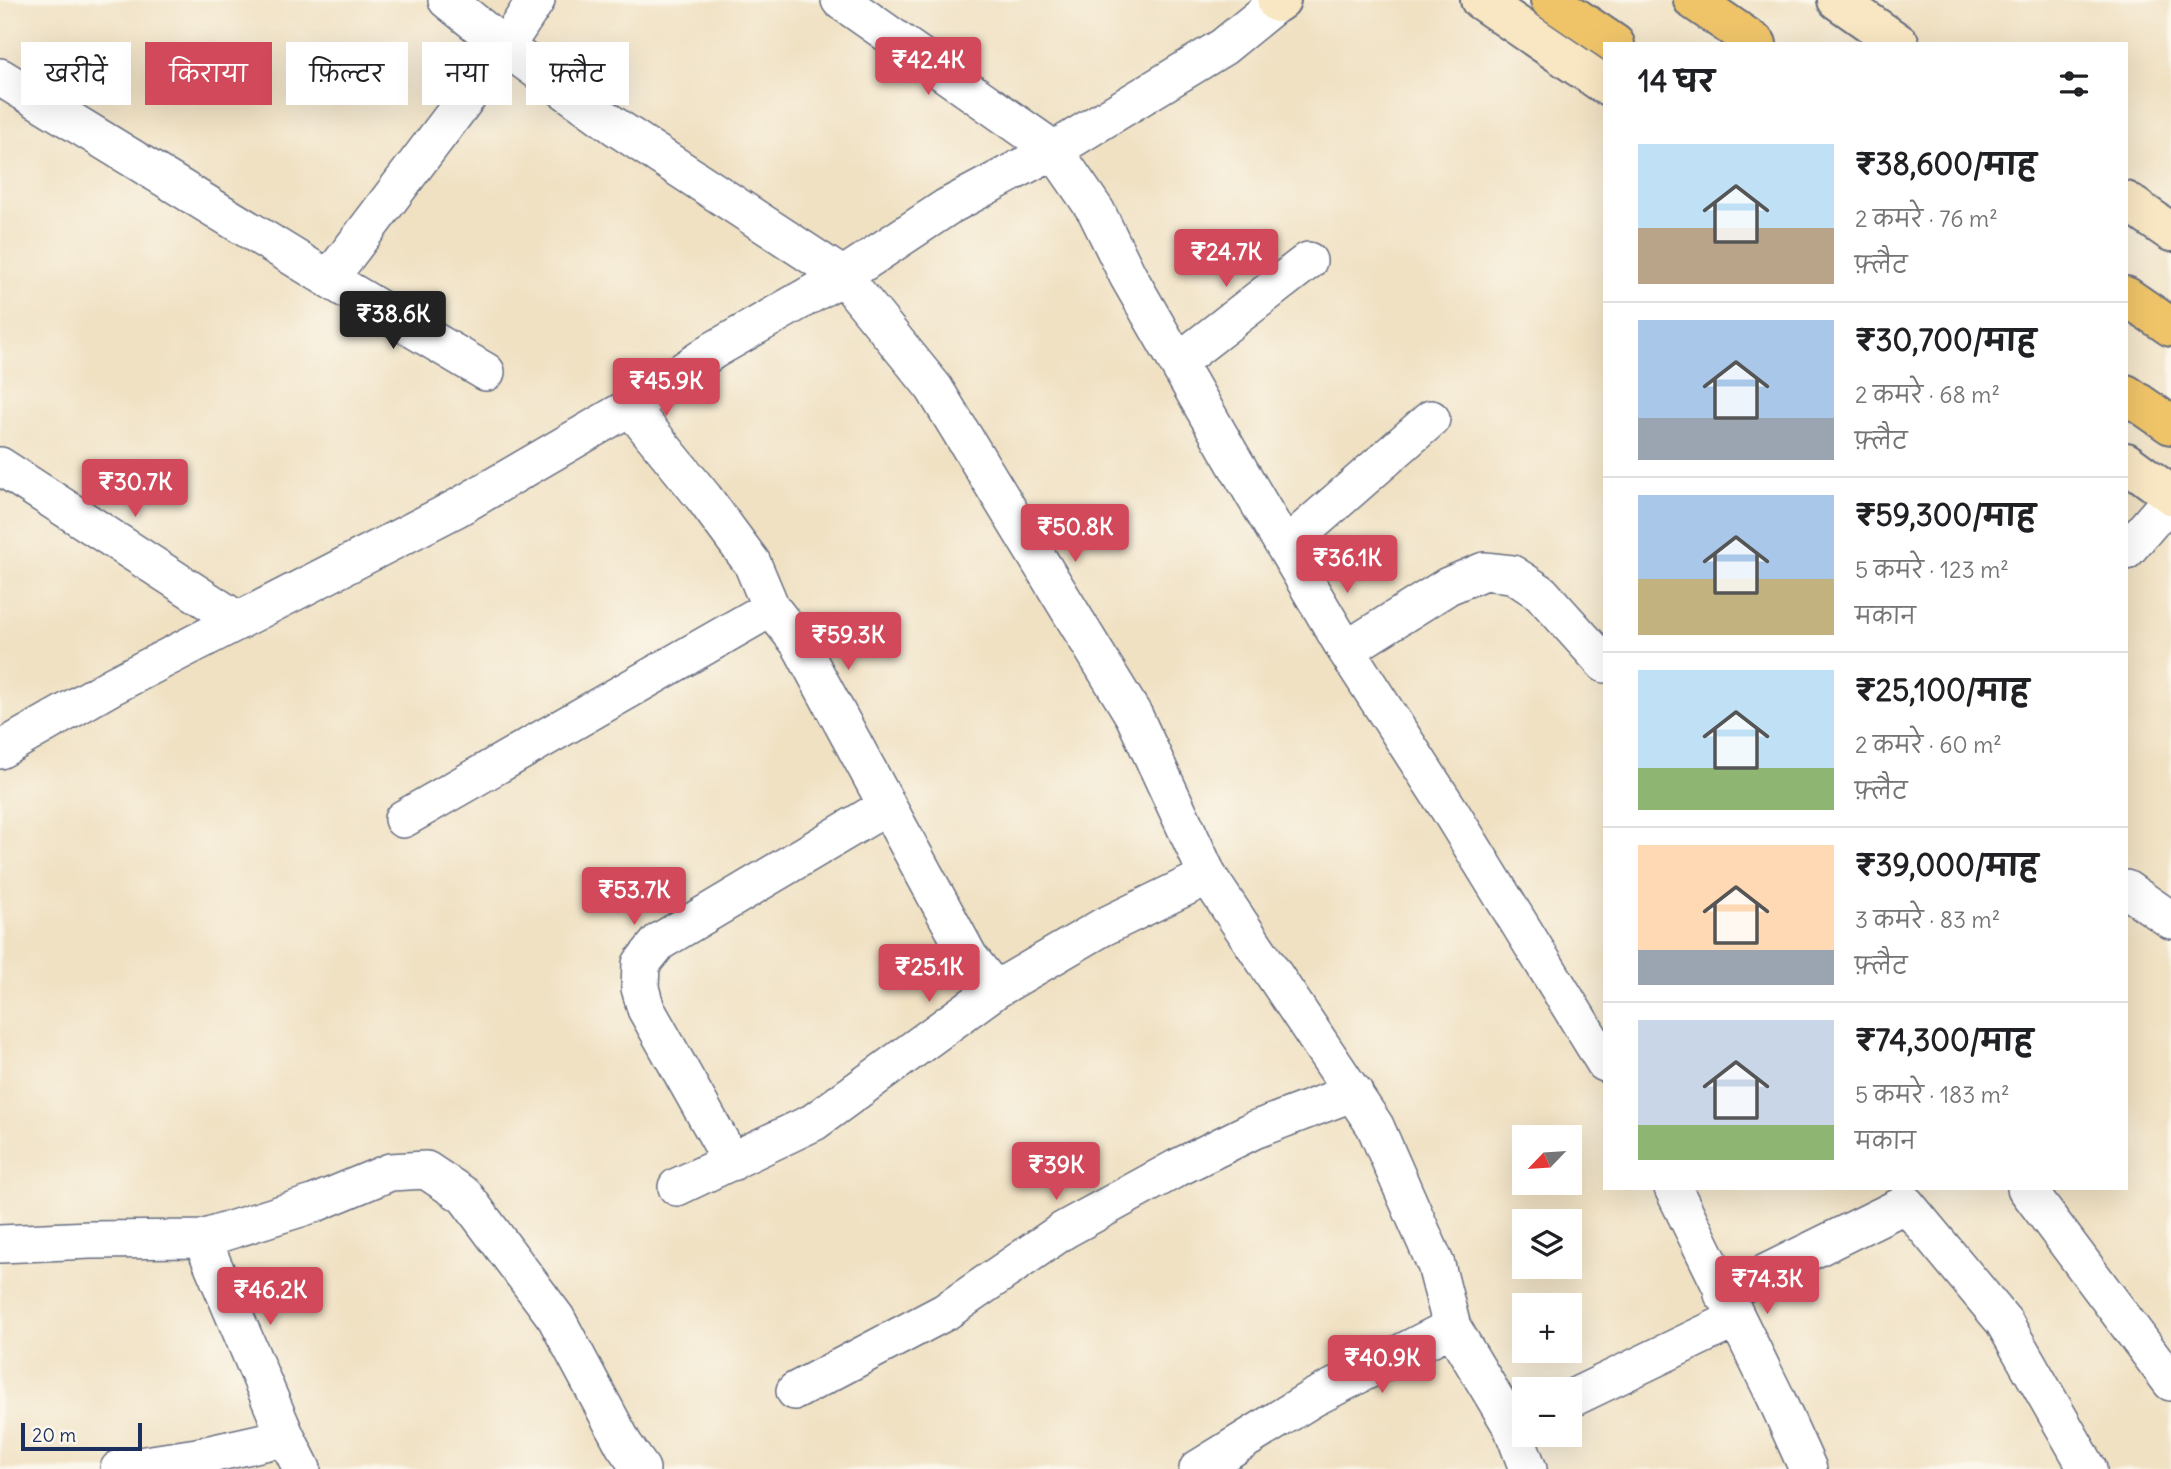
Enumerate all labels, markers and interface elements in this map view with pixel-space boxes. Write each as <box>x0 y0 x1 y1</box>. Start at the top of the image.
pin: ₹42.4K <box>871 38 985 97</box>
chip: खरीदें <box>21 42 131 105</box>
chip: किराया <box>145 42 272 105</box>
chip: फ़िल्टर <box>286 42 408 105</box>
chip: नया <box>422 42 512 105</box>
chip: फ़्लैट <box>526 42 629 105</box>
text: ₹42.4K <box>891 45 965 74</box>
text: 14 घर <box>1638 62 1714 100</box>
icon: filters <box>2055 65 2093 103</box>
text: ₹38,600/माह <box>1855 145 2036 183</box>
icon: home <box>1694 172 1778 256</box>
text: 2 कमरे · 76 m² <box>1855 204 1998 233</box>
pin: ₹24.7K <box>1169 230 1283 289</box>
text: ₹24.7K <box>1190 237 1262 266</box>
text: फ़्लैट <box>1855 250 1907 279</box>
pin: ₹38.6K <box>336 292 450 351</box>
text: ₹38.6K <box>356 299 430 328</box>
text: ₹30,700/माह <box>1855 321 2036 359</box>
icon: home <box>1694 348 1778 432</box>
pin: ₹45.9K <box>609 358 723 418</box>
text: ₹45.9K <box>629 366 703 395</box>
text: 2 कमरे · 68 m² <box>1855 380 2000 409</box>
text: फ़्लैट <box>1855 426 1907 455</box>
pin: ₹30.7K <box>78 460 192 519</box>
text: ₹30.7K <box>98 467 172 496</box>
text: ₹59,300/माह <box>1855 496 2036 534</box>
pin: ₹50.8K <box>1018 504 1132 564</box>
text: ₹50.8K <box>1037 512 1113 541</box>
icon: home <box>1694 523 1778 607</box>
pin: ₹36.1K <box>1290 536 1404 595</box>
text: ₹36.1K <box>1312 543 1382 572</box>
text: 5 कमरे · 123 m² <box>1855 555 2009 584</box>
text: मकान <box>1855 601 1916 630</box>
pin: ₹59.3K <box>791 612 905 672</box>
text: ₹59.3K <box>811 620 885 649</box>
text: ₹25,100/माह <box>1855 671 2029 709</box>
icon: home <box>1694 698 1778 782</box>
text: 2 कमरे · 60 m² <box>1855 730 2002 759</box>
text: फ़्लैट <box>1855 776 1907 805</box>
text: ₹39,000/माह <box>1855 846 2038 884</box>
pin: ₹53.7K <box>577 867 691 927</box>
icon: home <box>1694 873 1778 957</box>
text: ₹53.7K <box>598 875 670 904</box>
text: 3 कमरे · 83 m² <box>1855 905 2000 934</box>
pin: ₹25.1K <box>872 944 986 1004</box>
text: फ़्लैट <box>1855 951 1907 980</box>
text: ₹25.1K <box>895 952 963 981</box>
text: ₹74,300/माह <box>1855 1021 2033 1059</box>
icon: home <box>1694 1048 1778 1132</box>
text: 5 कमरे · 183 m² <box>1855 1080 2010 1109</box>
north arrow <box>1512 1125 1582 1195</box>
map controls <box>1512 1125 1582 1447</box>
text: मकान <box>1855 1126 1916 1155</box>
pin: ₹39K <box>1015 1142 1097 1202</box>
text: ₹39K <box>1028 1150 1084 1179</box>
button: layers <box>1512 1209 1582 1279</box>
pin: ₹74.3K <box>1710 1256 1824 1316</box>
text: ₹74.3K <box>1731 1264 1803 1293</box>
pin: ₹46.2K <box>213 1268 327 1327</box>
text: ₹46.2K <box>233 1275 307 1304</box>
button: + <box>1512 1293 1582 1363</box>
pin: ₹40.9K <box>1325 1336 1439 1395</box>
text: ₹40.9K <box>1344 1343 1420 1372</box>
button: − <box>1512 1377 1582 1447</box>
scale bar <box>21 1420 142 1452</box>
text: 20 m <box>32 1423 76 1447</box>

